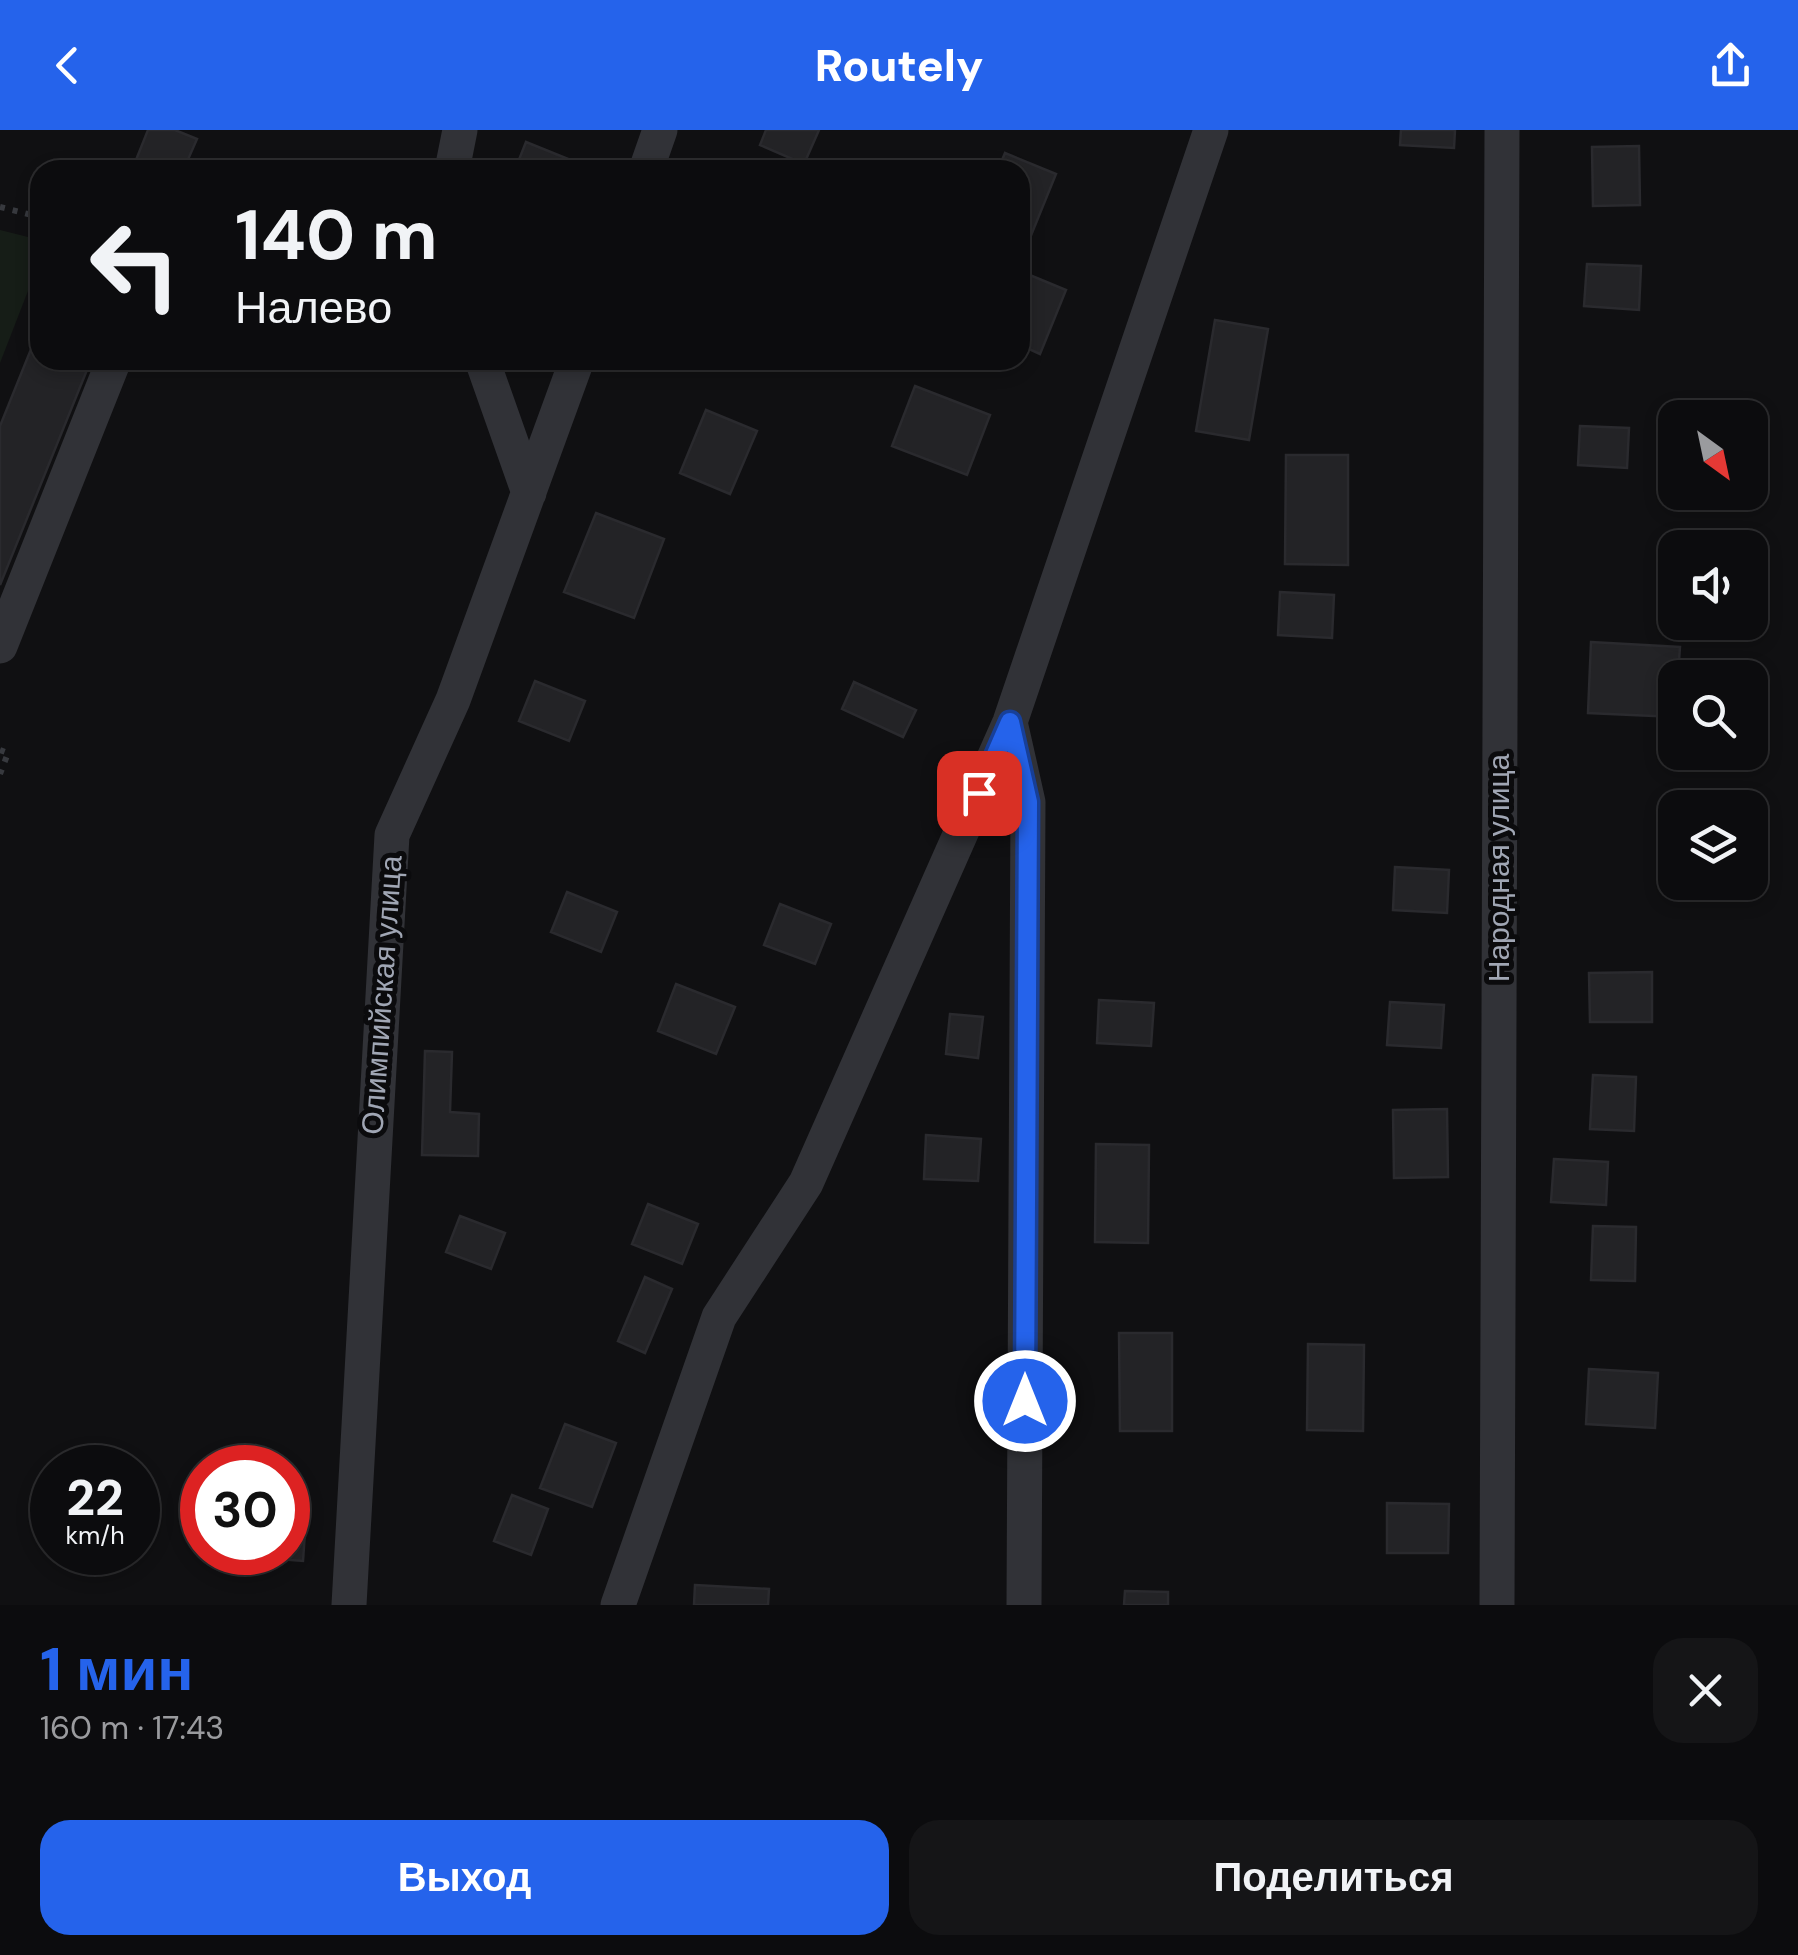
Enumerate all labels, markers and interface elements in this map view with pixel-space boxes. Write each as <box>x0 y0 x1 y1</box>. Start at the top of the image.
text: Routely <box>815 36 983 95</box>
icon: back <box>40 38 95 93</box>
icon: share <box>1703 38 1758 93</box>
text: 140 m <box>235 190 438 281</box>
icon: left <box>70 200 200 330</box>
text: Налево <box>235 278 392 337</box>
north arrow <box>1658 400 1768 510</box>
map controls <box>1658 400 1768 900</box>
button: sound <box>1658 530 1768 640</box>
button: search <box>1658 660 1768 770</box>
pin <box>937 751 1022 836</box>
street label: Народная улица <box>1479 753 1518 982</box>
icon: arrive <box>952 766 1007 821</box>
button: layers <box>1658 790 1768 900</box>
street label: Олимпийская улица <box>352 854 411 1136</box>
position arrow <box>973 1349 1077 1453</box>
speed limit sign: 30 <box>180 1445 310 1575</box>
text: 22 <box>66 1465 124 1531</box>
text: km/h <box>65 1519 125 1552</box>
text: 1 мин <box>40 1630 194 1709</box>
button: close <box>1653 1638 1758 1743</box>
text: 160 m · 17:43 <box>40 1707 224 1749</box>
button: Выход <box>40 1820 889 1935</box>
button: Поделиться <box>909 1820 1758 1935</box>

